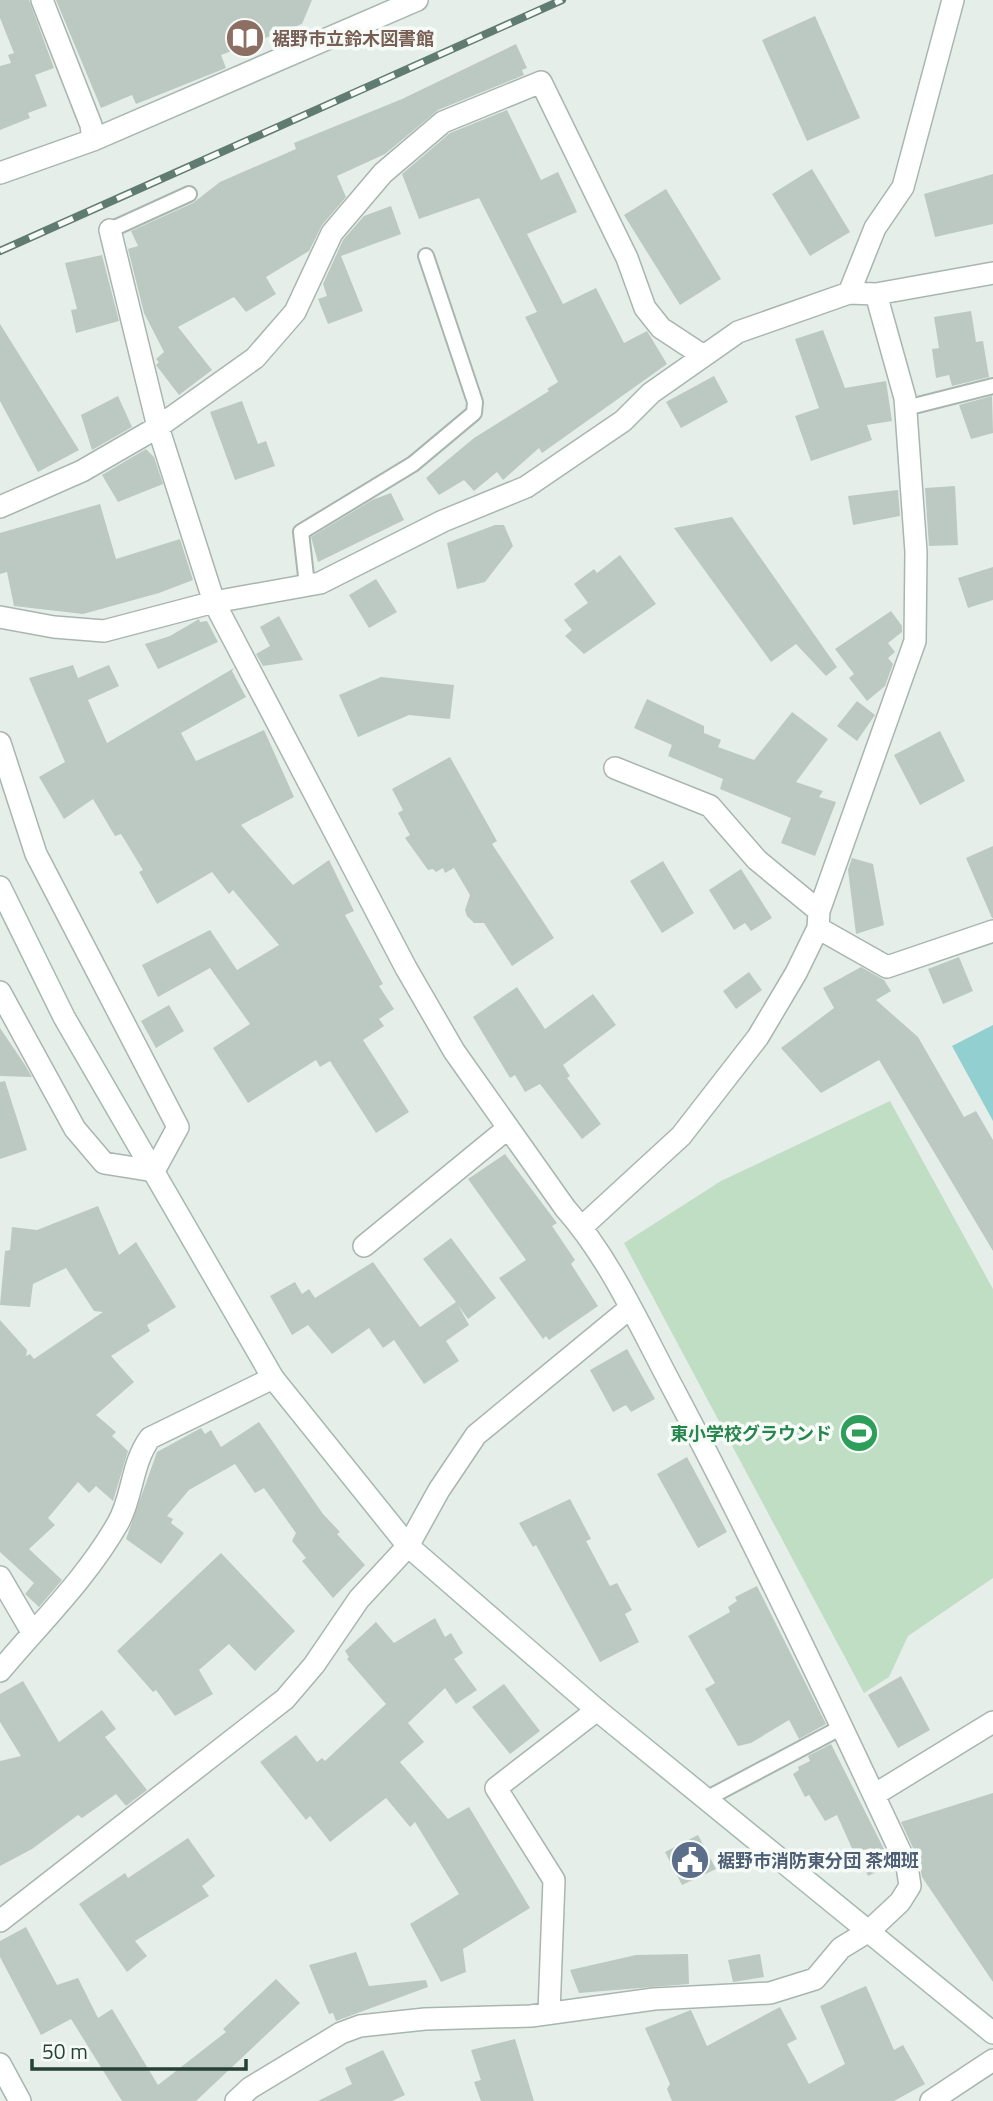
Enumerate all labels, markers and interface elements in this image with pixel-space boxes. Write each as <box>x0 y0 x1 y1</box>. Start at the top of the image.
library icon: 裾野市立鈴木図書館 <box>224 17 266 59</box>
place label: 裾野市立鈴木図書館 <box>272 25 434 52</box>
sports icon: 東小学校グラウンド <box>838 1412 880 1454</box>
place label: 東小学校グラウンド <box>670 1420 832 1447</box>
public building icon: 裾野市消防東分団 茶畑班 <box>669 1839 711 1881</box>
place label: 裾野市消防東分団 茶畑班 <box>717 1847 919 1874</box>
scale bar <box>32 2028 245 2072</box>
text: 50 m <box>42 2035 88 2067</box>

